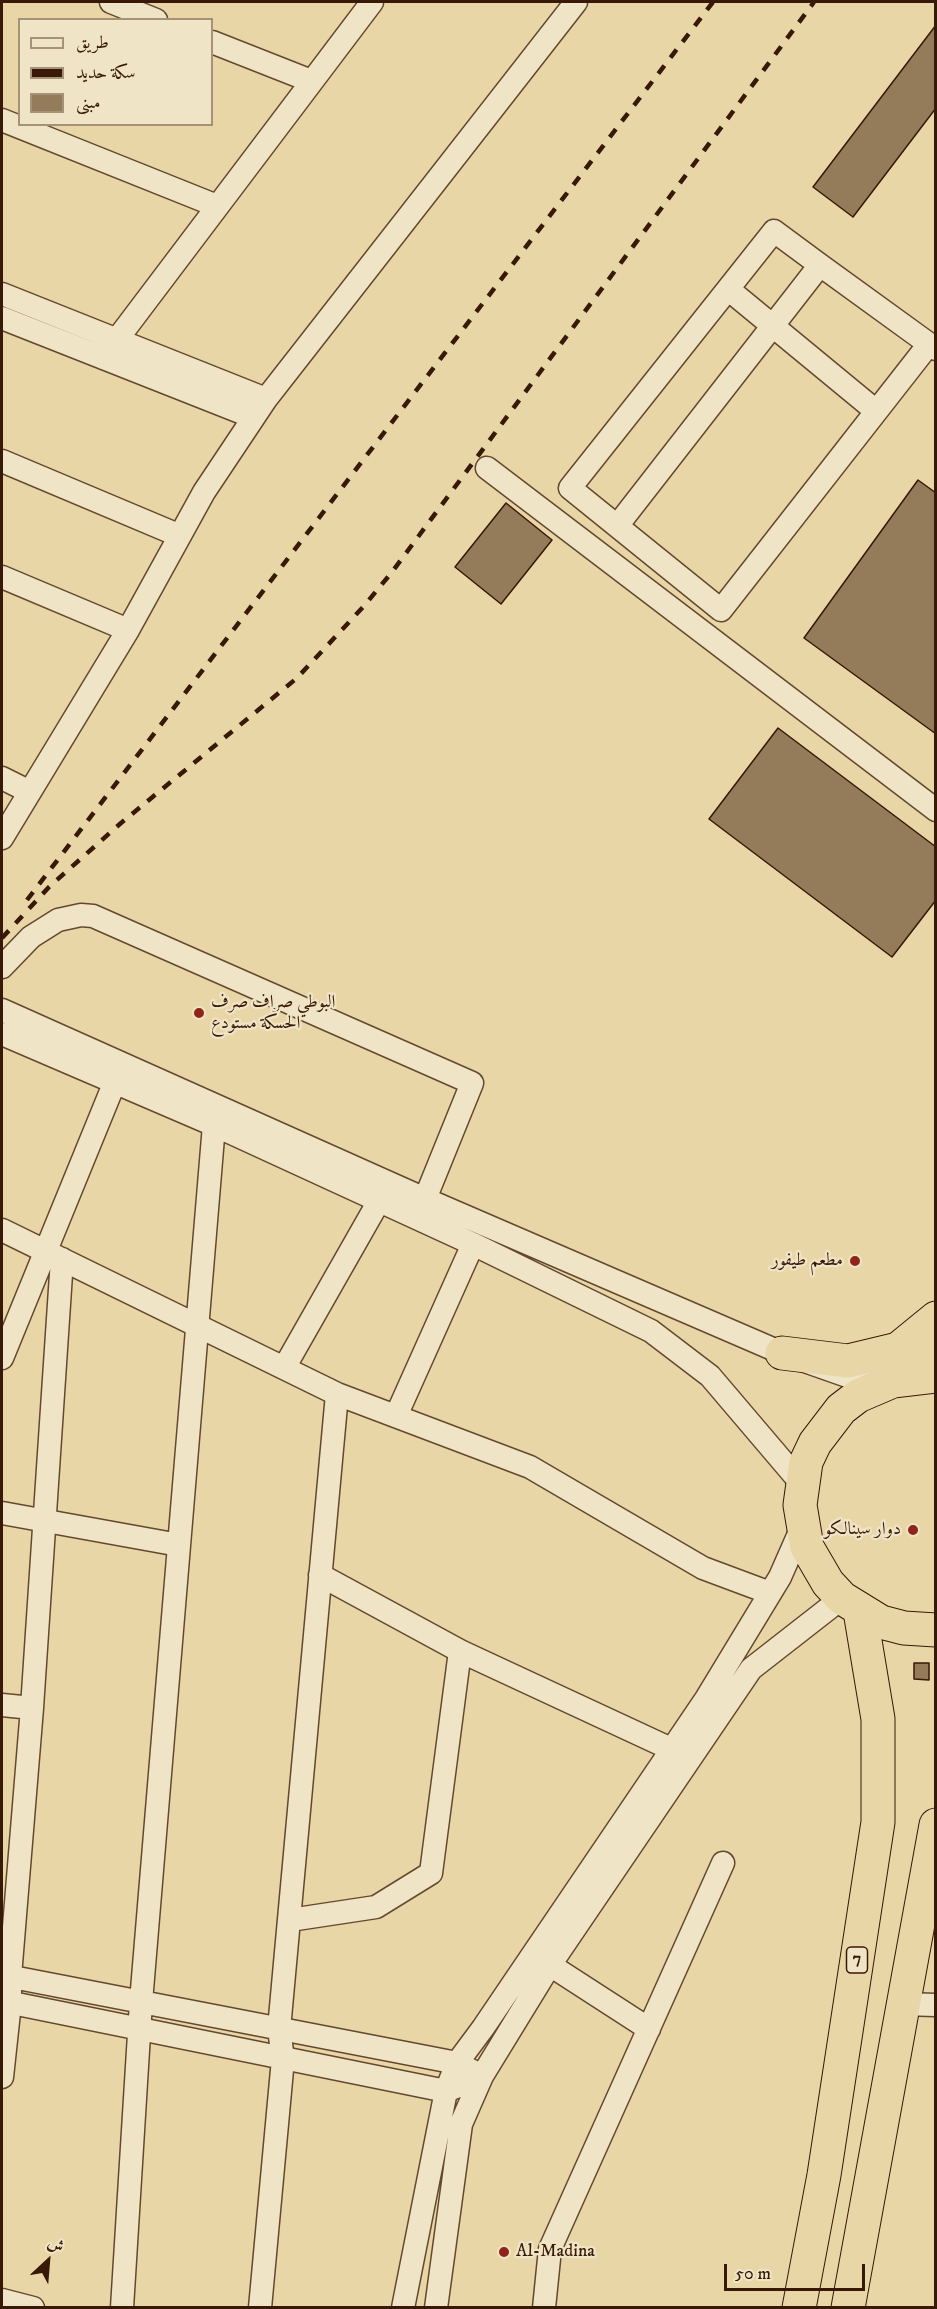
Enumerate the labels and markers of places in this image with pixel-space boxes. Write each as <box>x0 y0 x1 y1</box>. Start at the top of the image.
place label: البوطي صراف صرف الحسكة مستودع <box>211 992 336 1034</box>
marker: البوطي صراف صرف الحسكة مستودع <box>192 1006 206 1020</box>
place label: مطعم طيفور <box>771 1250 843 1272</box>
marker: مطعم طيفور <box>848 1254 862 1268</box>
place label: دوار سينالكو <box>824 1519 901 1541</box>
marker: دوار سينالكو <box>906 1523 920 1537</box>
place label: Al-Madina <box>516 2241 595 2263</box>
marker: Al-Madina <box>497 2245 511 2259</box>

